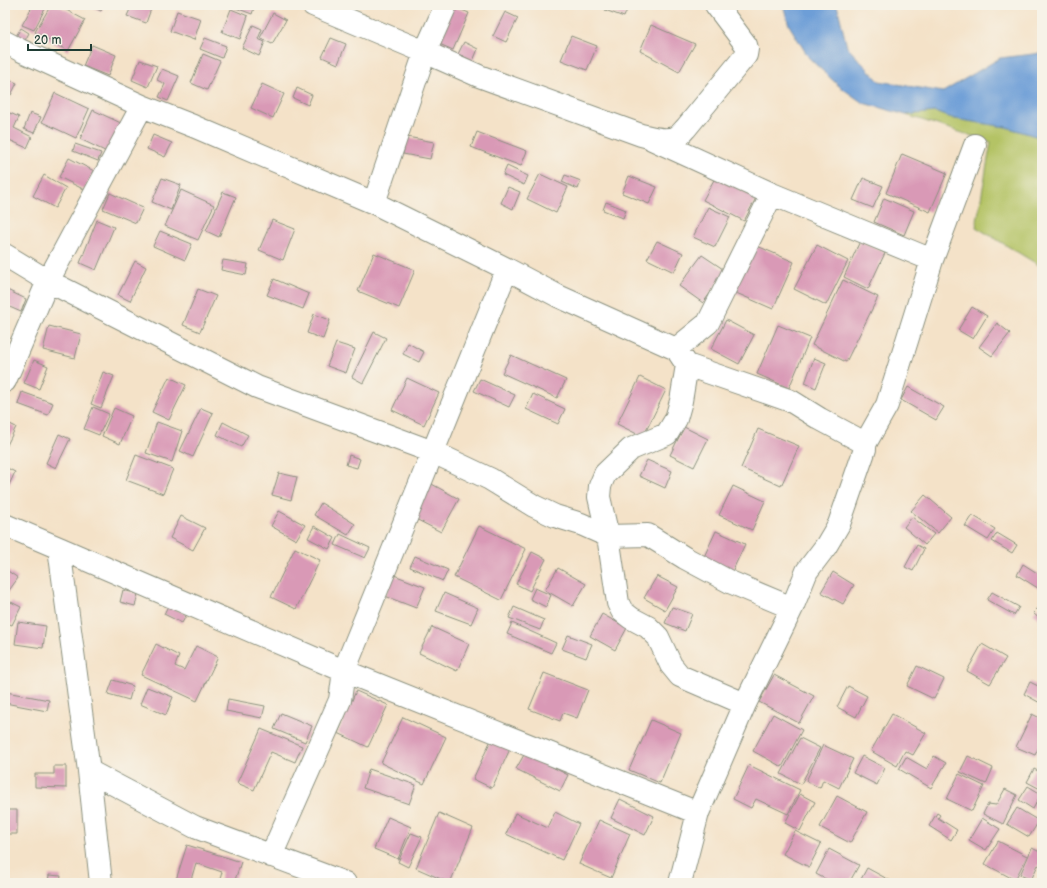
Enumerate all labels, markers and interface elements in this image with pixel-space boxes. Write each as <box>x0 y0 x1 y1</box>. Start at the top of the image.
scale bar <box>28 26 91 52</box>
text: 20 m <box>34 33 61 48</box>

